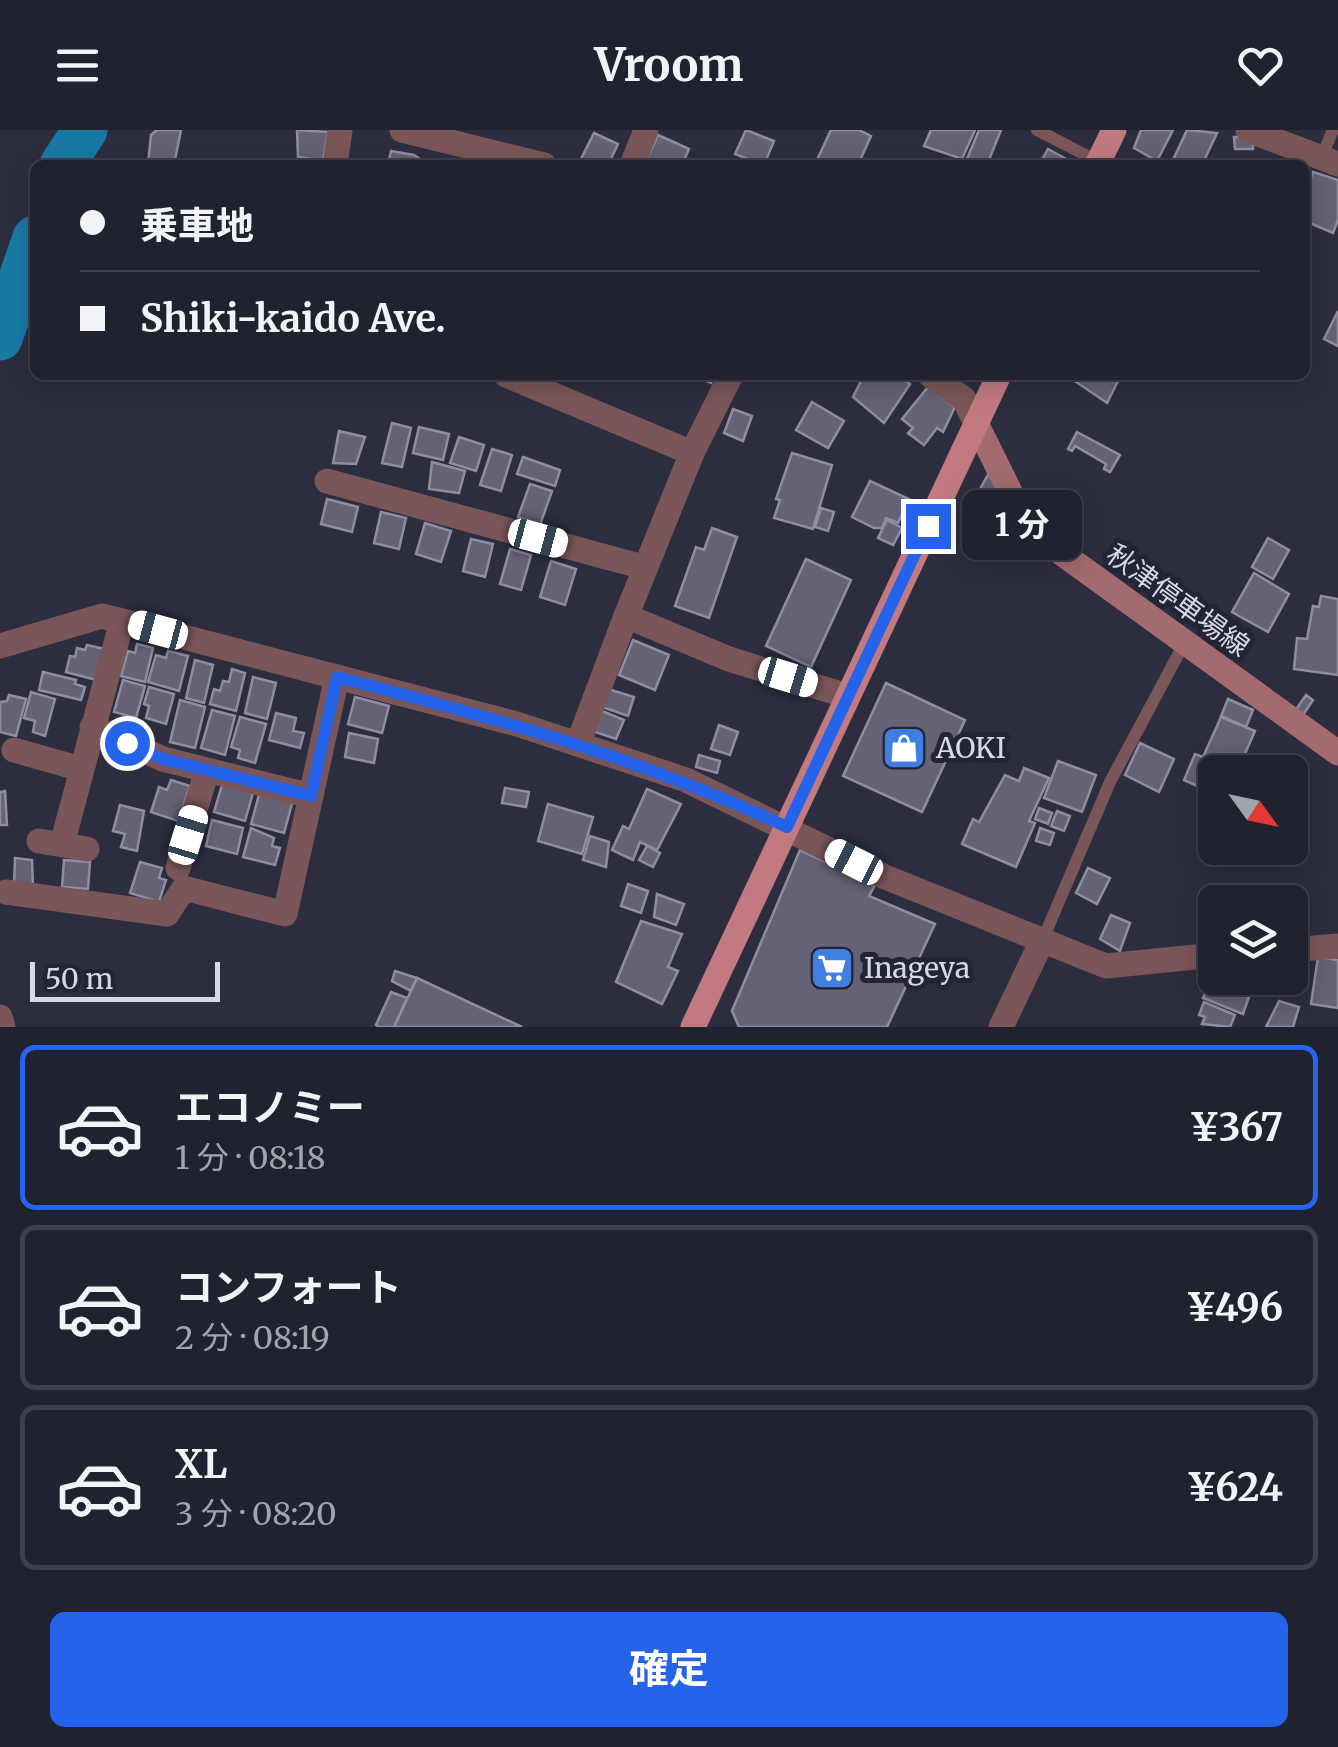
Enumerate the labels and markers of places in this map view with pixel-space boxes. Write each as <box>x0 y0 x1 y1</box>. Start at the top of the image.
shop icon: AOKI <box>881 725 927 771</box>
place label: AOKI <box>935 730 1006 766</box>
supermarket icon: Inageya <box>809 945 855 991</box>
place label: Inageya <box>864 950 970 986</box>

